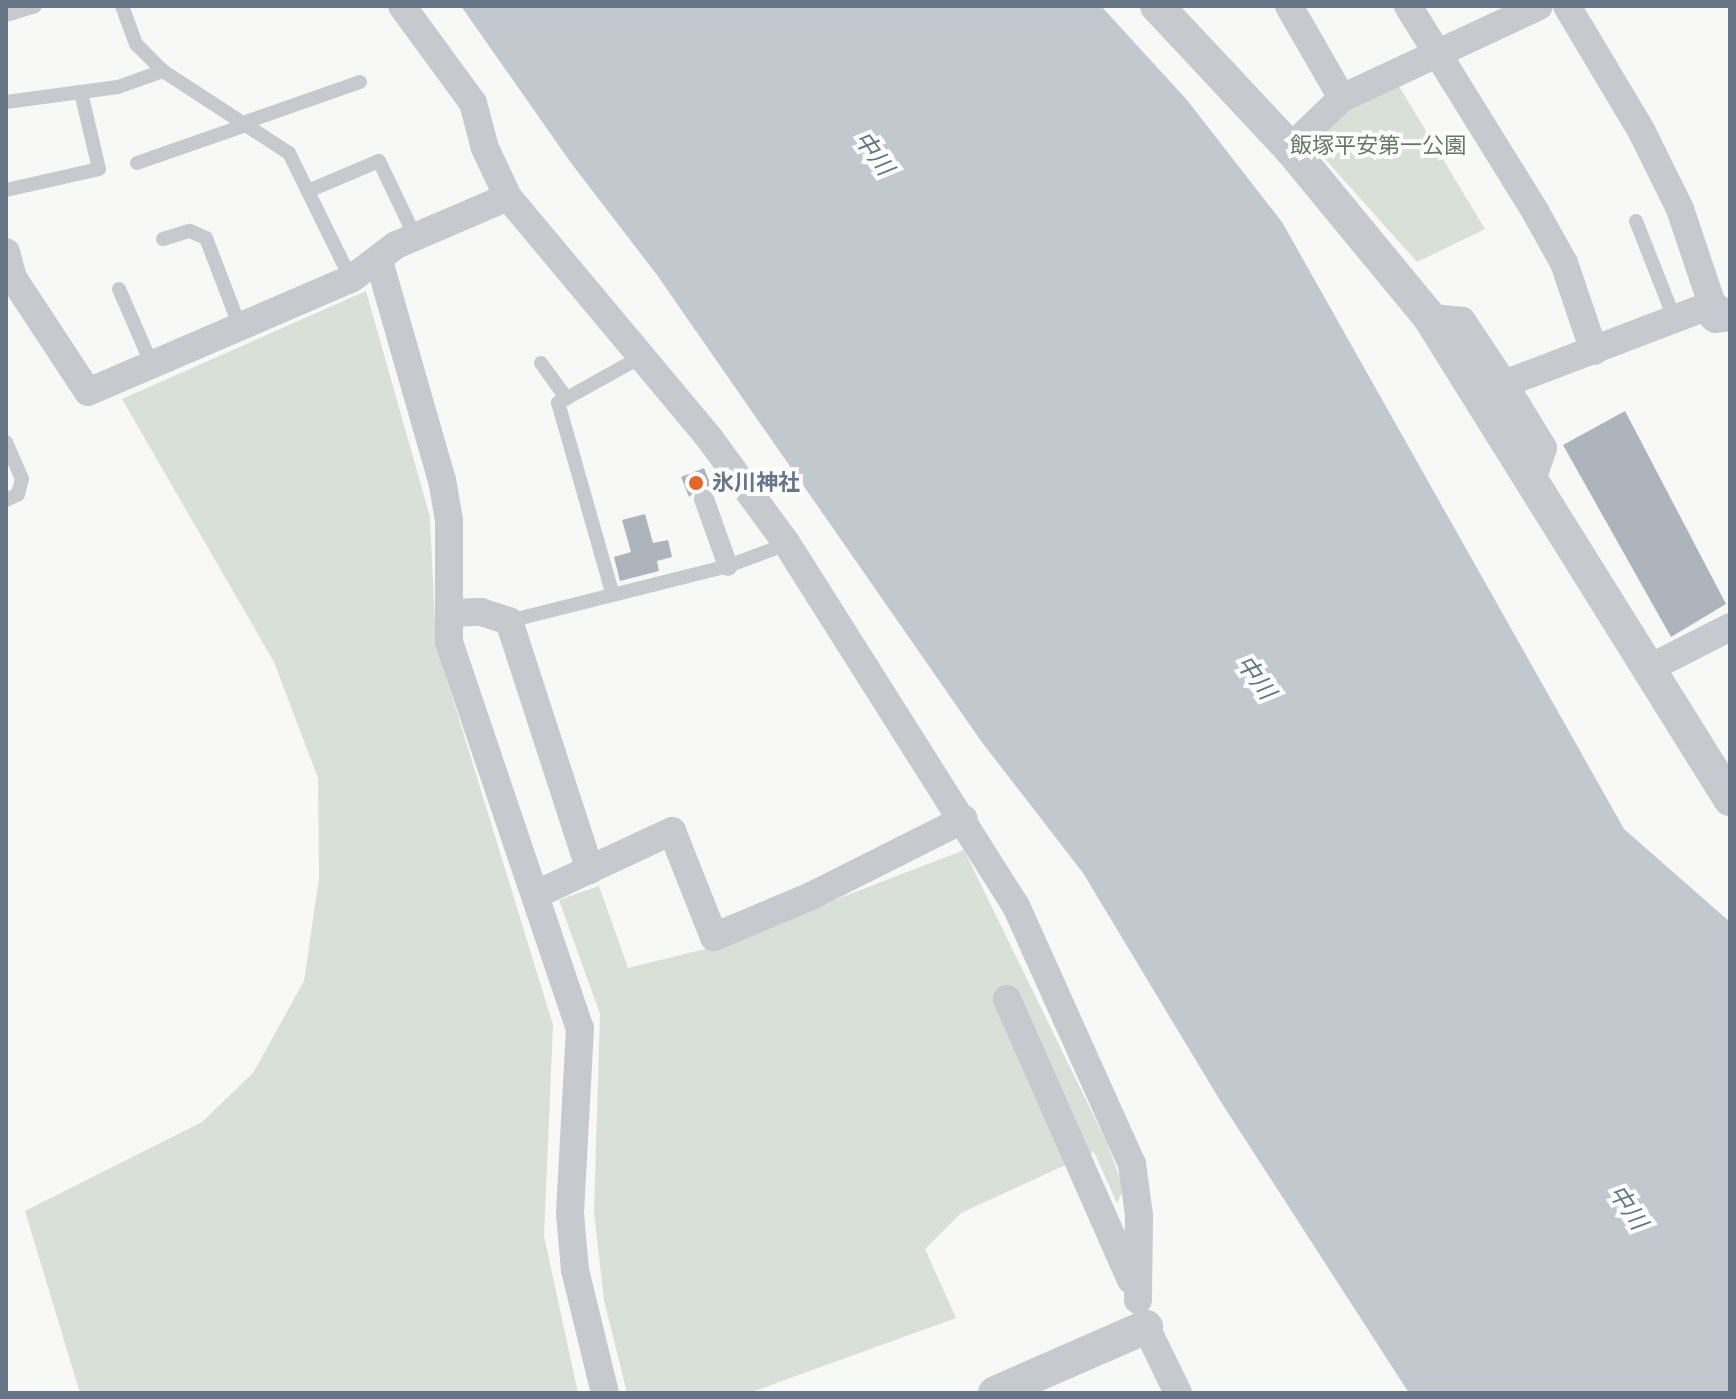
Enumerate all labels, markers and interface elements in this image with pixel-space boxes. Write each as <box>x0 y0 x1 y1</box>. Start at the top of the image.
water label: 中川 <box>848 125 900 181</box>
park label: 飯塚平安第一公園 <box>1290 133 1466 159</box>
place label: 氷川神社 <box>712 470 800 496</box>
marker: 氷川神社 <box>687 474 705 492</box>
water label: 中川 <box>1230 649 1282 705</box>
water label: 中川 <box>1603 1179 1653 1235</box>

